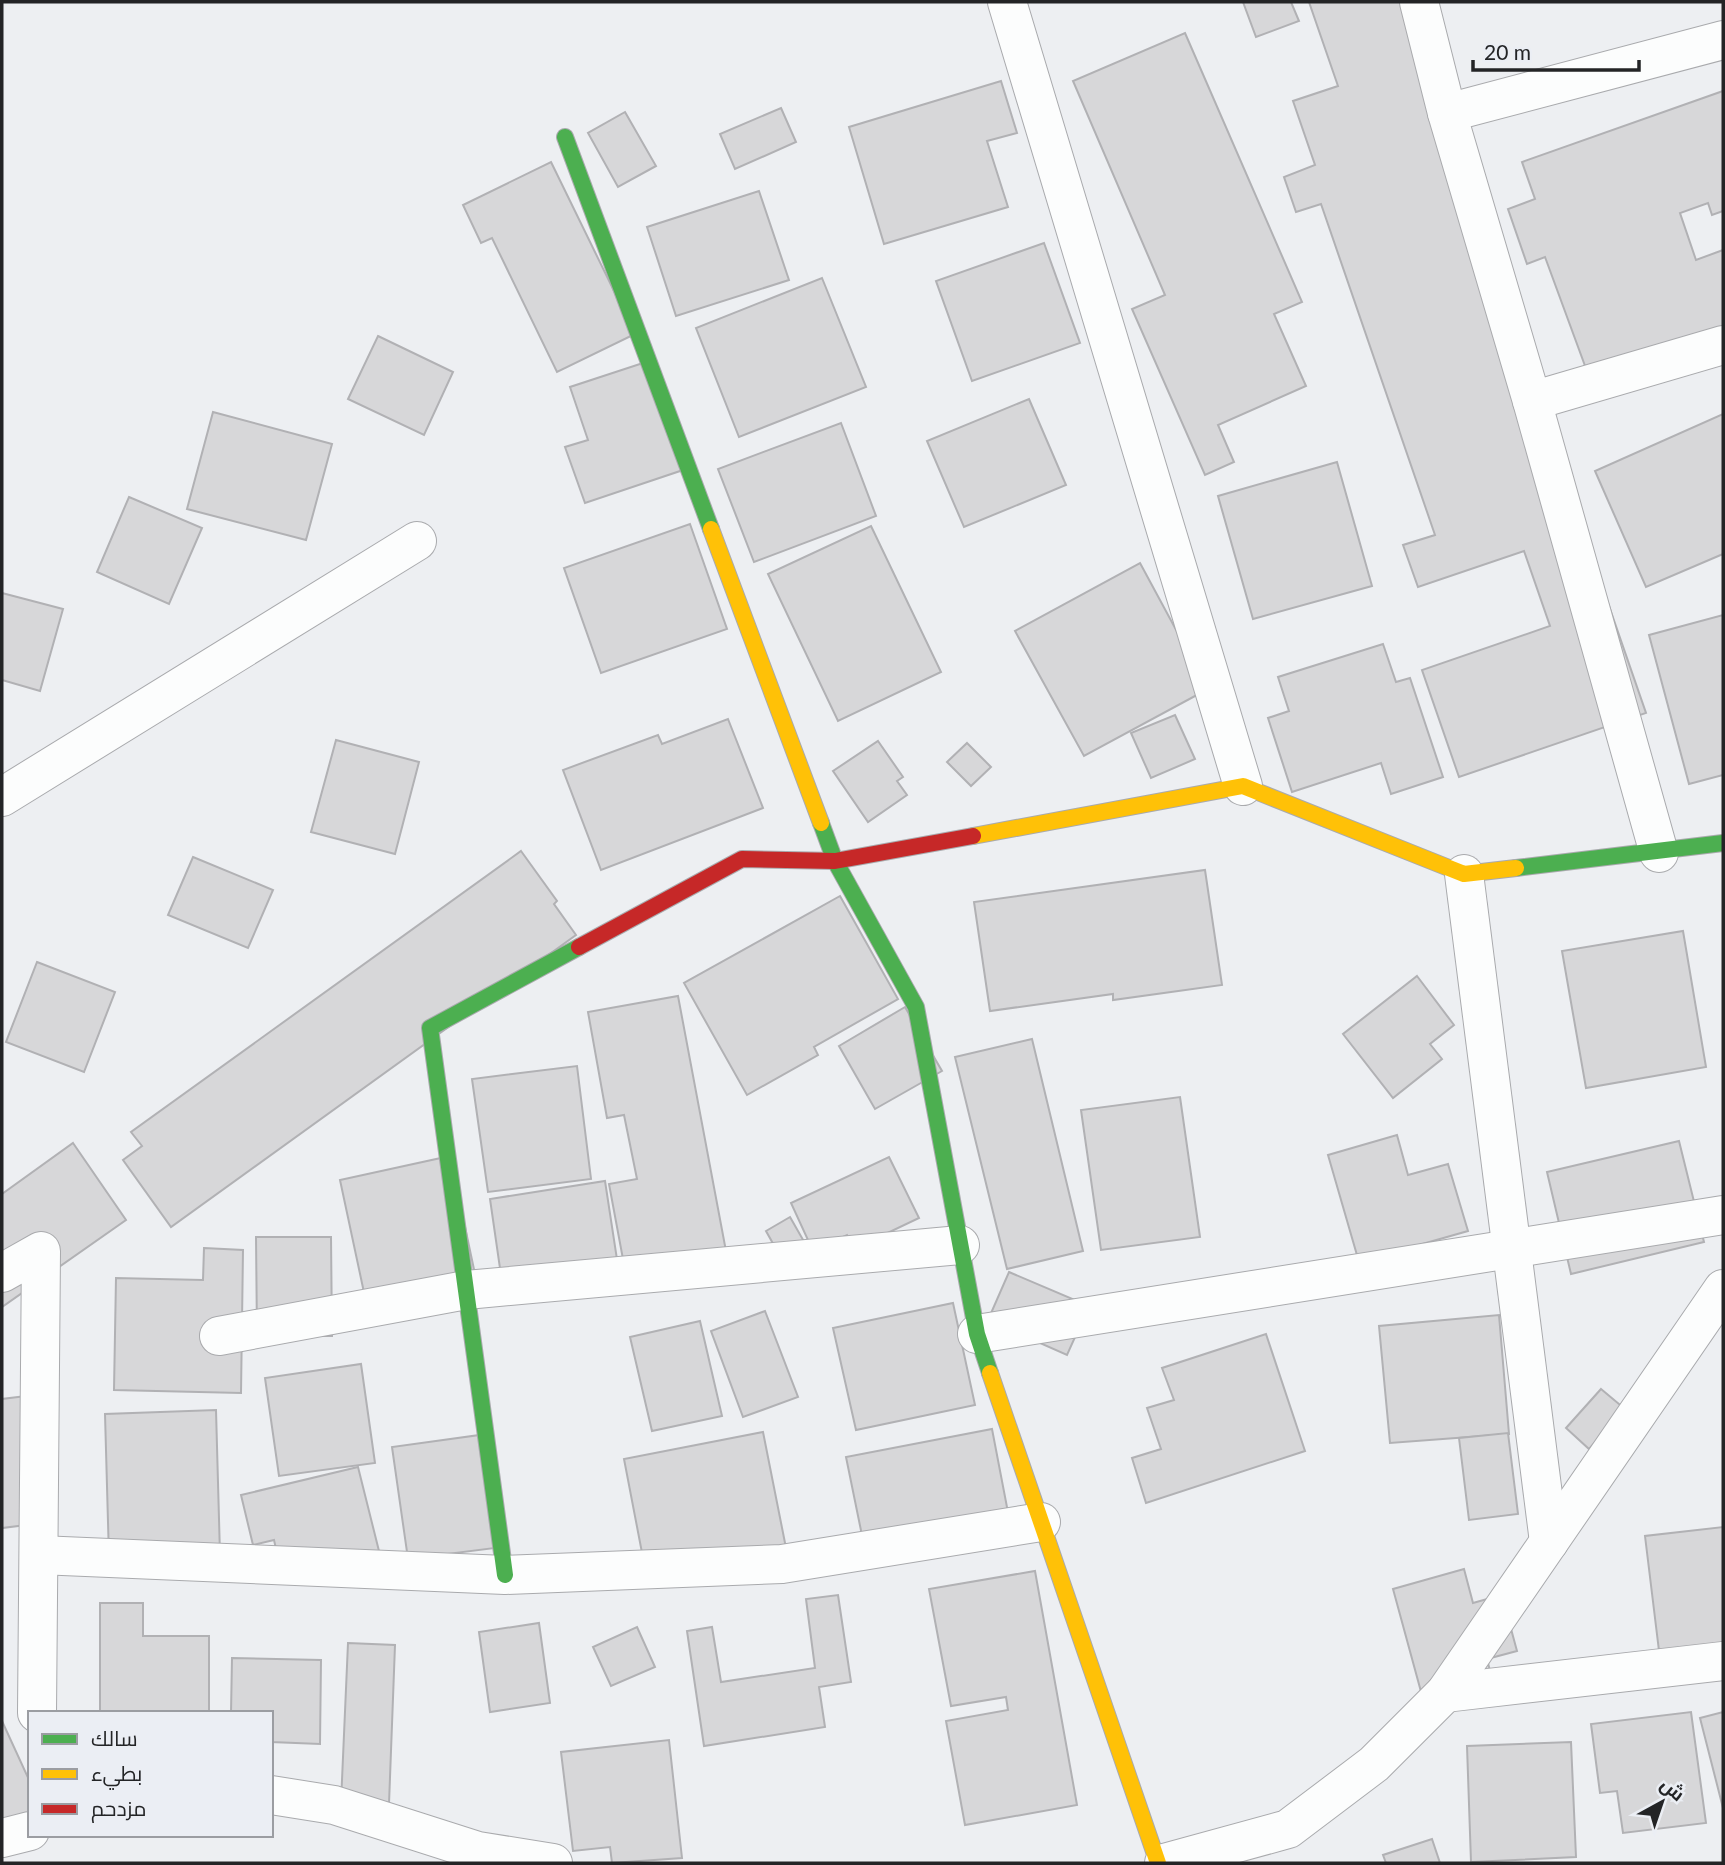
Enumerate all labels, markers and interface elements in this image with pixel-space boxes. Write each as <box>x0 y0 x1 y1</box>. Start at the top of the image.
scale bar <box>1473 28 1639 72</box>
text: 20 m <box>1484 39 1531 64</box>
legend <box>28 1711 273 1837</box>
text: سالك <box>91 1725 138 1750</box>
text: بطيء <box>91 1760 142 1790</box>
north arrow <box>1627 1767 1697 1837</box>
text: ش <box>1656 1772 1690 1806</box>
text: مزدحم <box>91 1795 146 1823</box>

